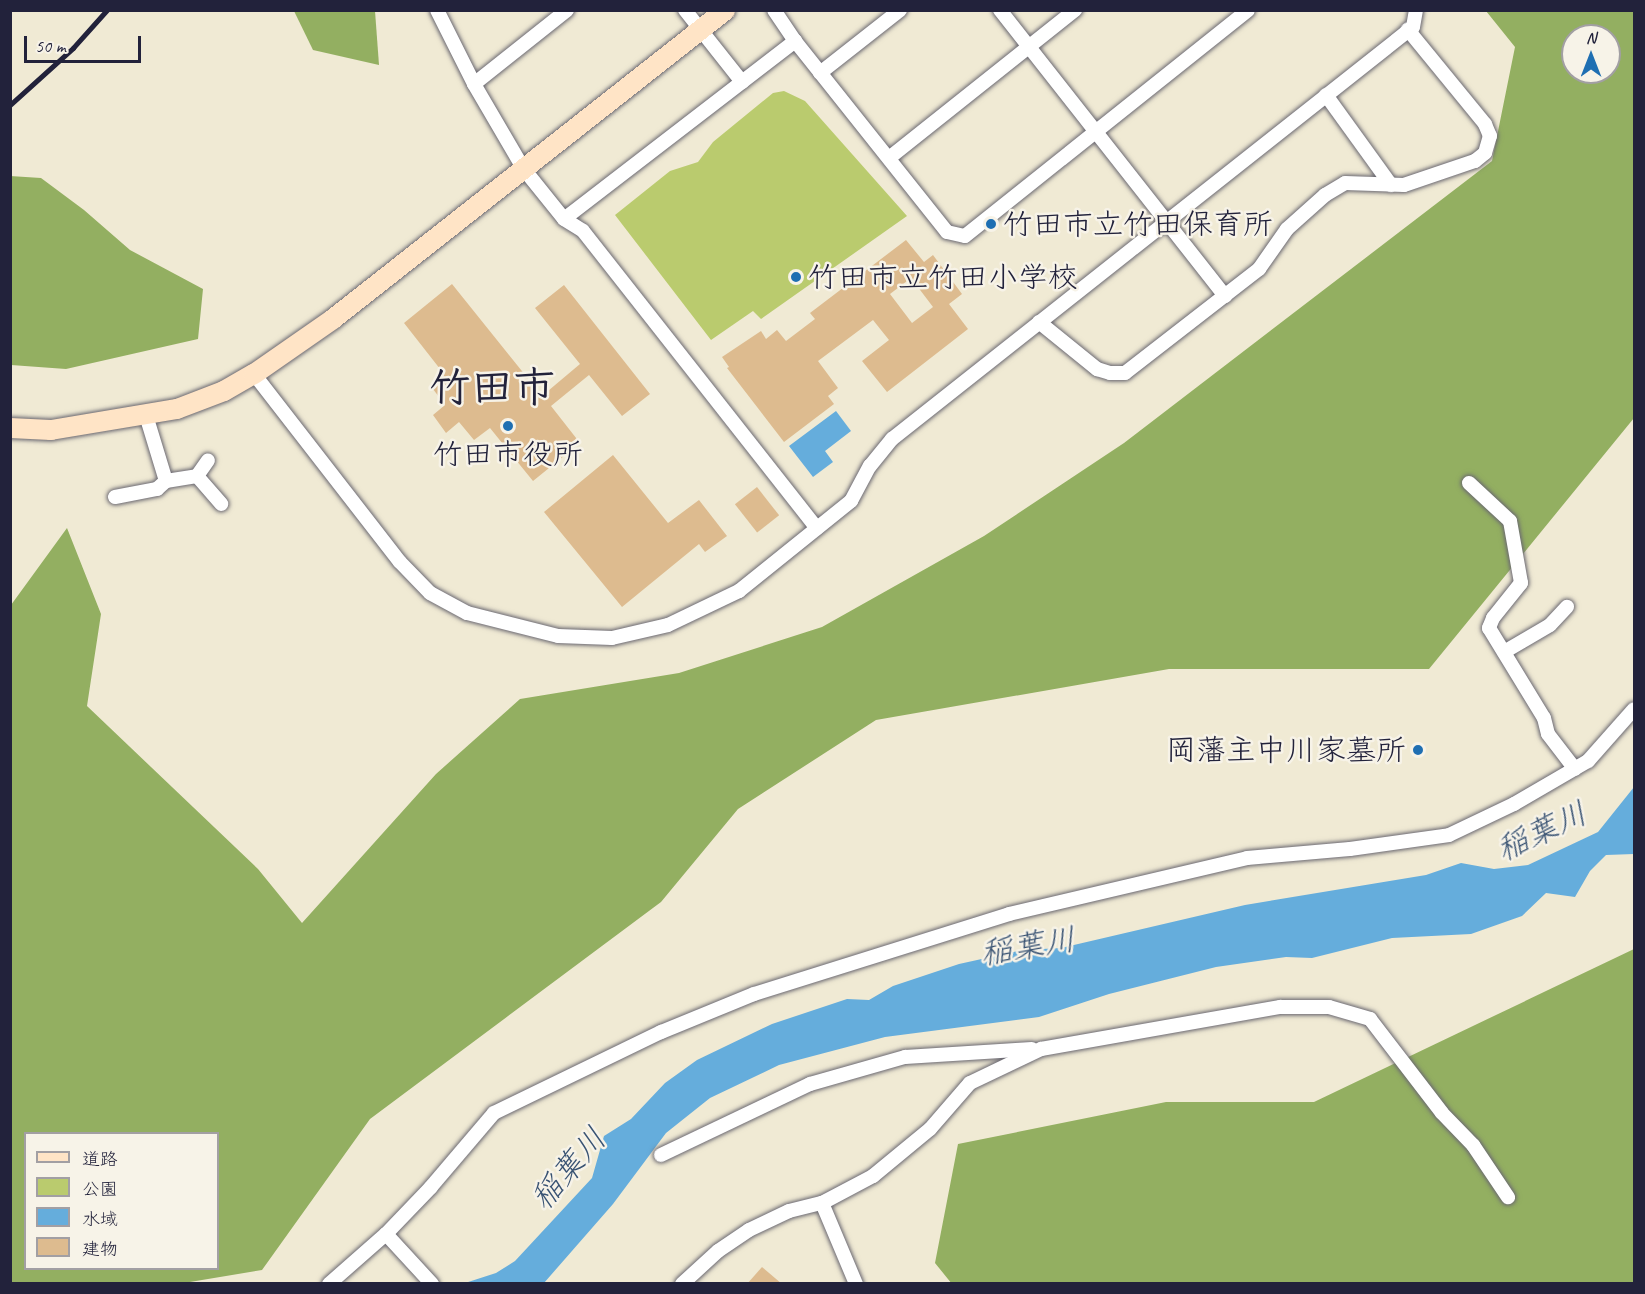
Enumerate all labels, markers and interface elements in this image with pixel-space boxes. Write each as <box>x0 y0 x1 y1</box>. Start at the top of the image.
scale bar <box>27 24 144 62</box>
north arrow <box>1561 24 1621 84</box>
text: N <box>1586 28 1596 48</box>
text: 50 m <box>35 35 66 57</box>
place label: 竹田市立竹田保育所 <box>1003 206 1273 242</box>
marker: 竹田市立竹田保育所 <box>984 217 998 231</box>
place label: 竹田市立竹田小学校 <box>808 259 1078 295</box>
marker: 竹田市立竹田小学校 <box>789 270 803 284</box>
district label: 竹田市 <box>429 363 555 413</box>
marker: 竹田市役所 <box>501 419 515 433</box>
place label: 竹田市役所 <box>433 436 583 472</box>
place label: 岡藩主中川家墓所 <box>1166 732 1406 768</box>
marker: 岡藩主中川家墓所 <box>1411 743 1425 757</box>
water label: 稲葉川 <box>1490 794 1594 870</box>
water label: 稲葉川 <box>978 921 1078 973</box>
water label: 稲葉川 <box>523 1120 615 1218</box>
legend <box>24 1132 219 1270</box>
text: 道路 <box>82 1148 118 1170</box>
text: 公園 <box>82 1178 118 1200</box>
text: 水域 <box>82 1208 118 1230</box>
text: 建物 <box>82 1238 118 1260</box>

